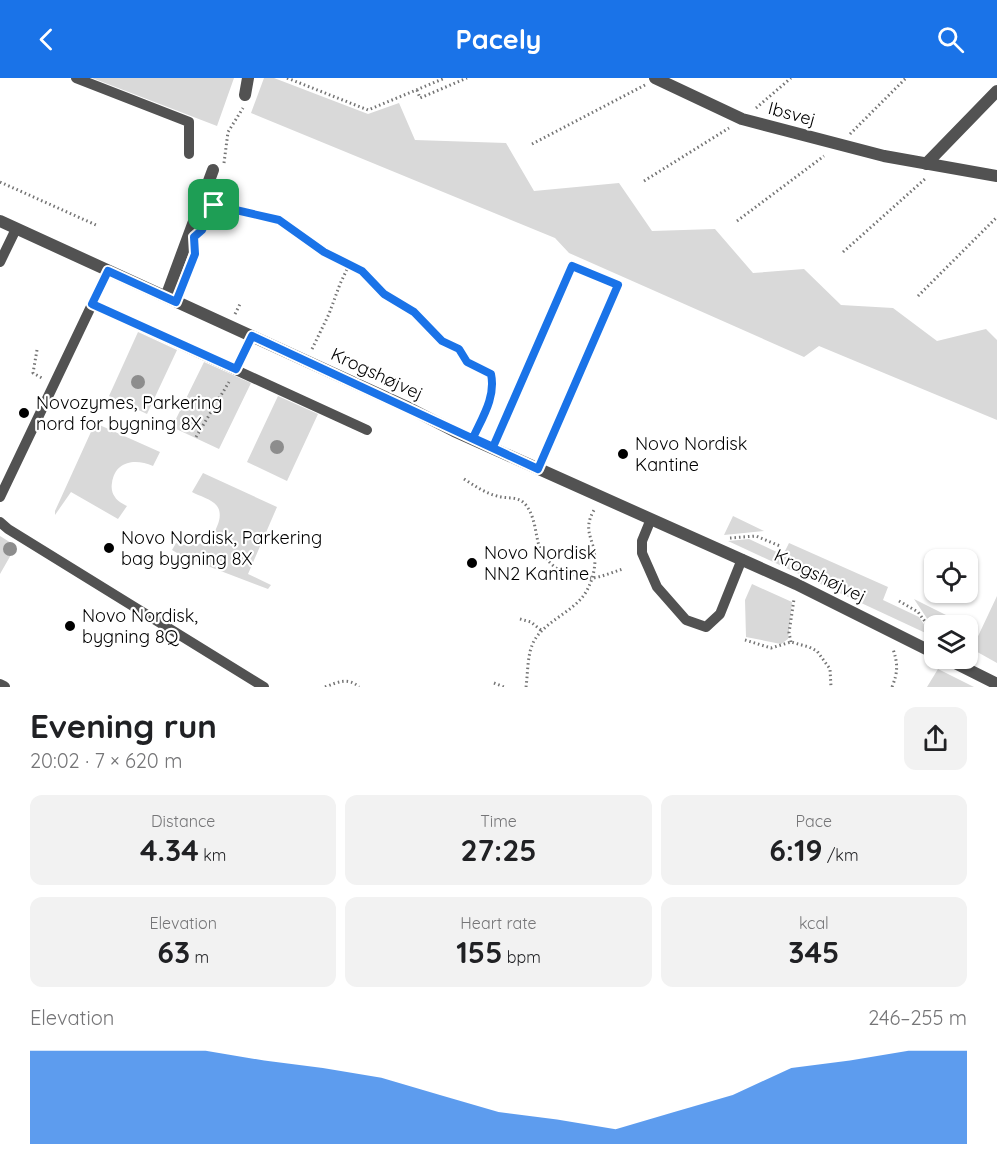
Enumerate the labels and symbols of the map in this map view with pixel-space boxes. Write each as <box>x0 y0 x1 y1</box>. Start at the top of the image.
street label: Ibsvej <box>766 96 818 131</box>
pin <box>188 179 239 230</box>
street label: Krogshøjvej <box>327 342 427 405</box>
place label: Novozymes, Parkering nord for bygning 8X <box>36 391 223 435</box>
marker: Novozymes, Parkering nord for bygning 8X <box>17 406 31 420</box>
place label: Novo Nordisk Kantine <box>635 432 747 476</box>
marker: Novo Nordisk Kantine <box>616 447 630 461</box>
place label: Novo Nordisk, Parkering bag bygning 8X <box>121 526 322 570</box>
marker: Novo Nordisk, Parkering bag bygning 8X <box>102 541 116 555</box>
place label: Novo Nordisk NN2 Kantine <box>484 541 596 585</box>
street label: Krogshøjvej <box>771 543 870 608</box>
marker: Novo Nordisk NN2 Kantine <box>465 556 479 570</box>
place label: Novo Nordisk, bygning 8Q <box>82 604 198 648</box>
marker: Novo Nordisk, bygning 8Q <box>63 619 77 633</box>

